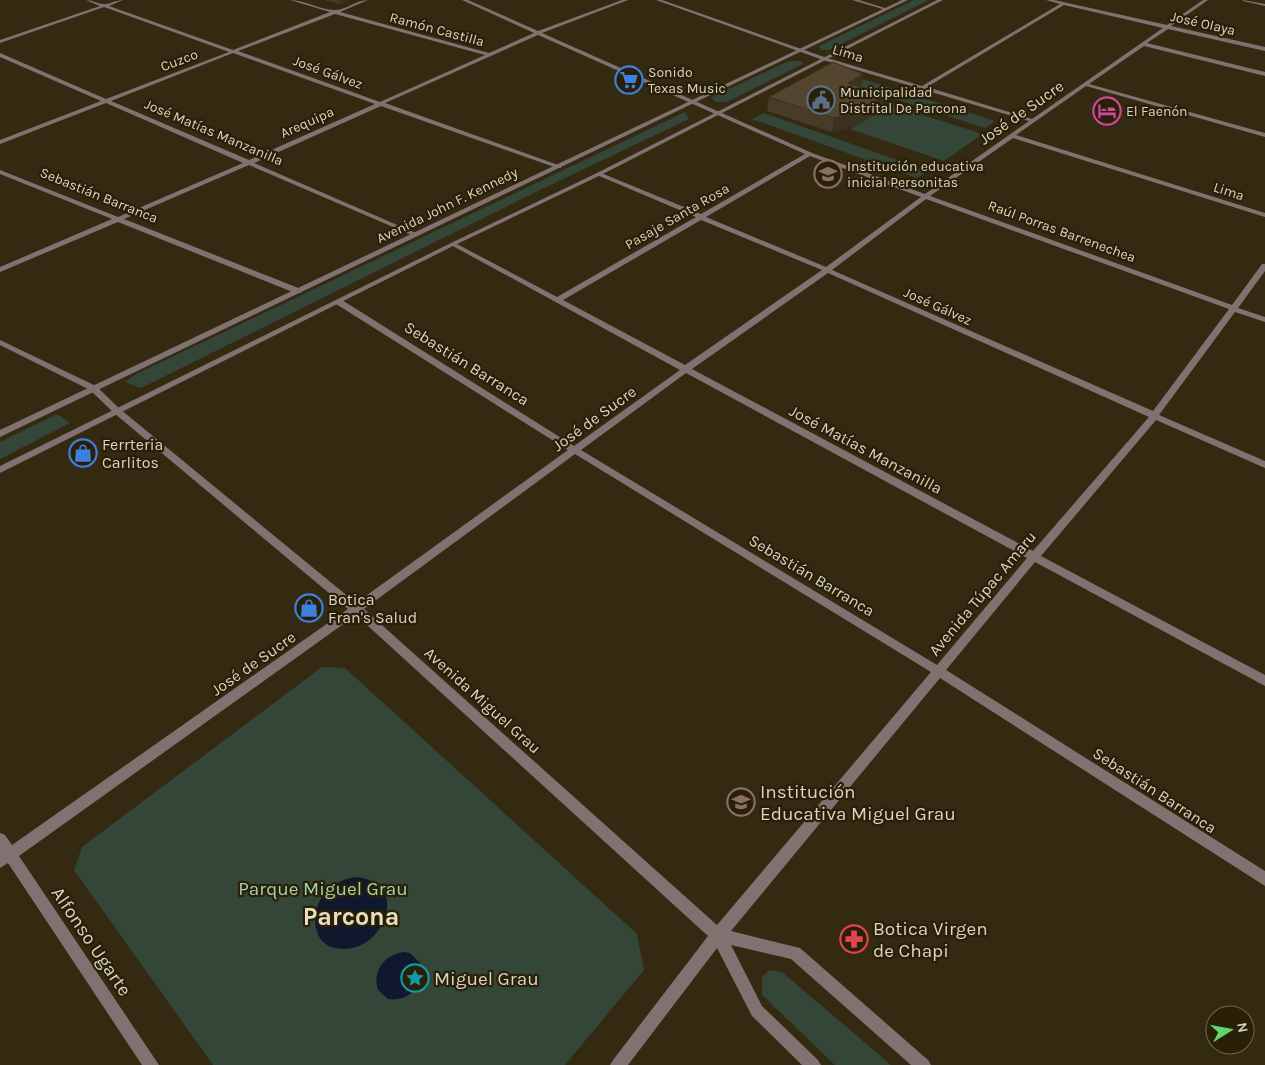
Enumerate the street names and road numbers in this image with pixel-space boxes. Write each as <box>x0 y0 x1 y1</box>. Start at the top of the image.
street label: José Olaya <box>1169 8 1237 39</box>
street label: Ramón Castilla <box>388 9 486 50</box>
street label: Lima <box>830 41 865 66</box>
street label: Cuzco <box>158 46 200 75</box>
street label: José Gálvez <box>291 52 365 93</box>
street label: José de Sucre <box>975 76 1067 149</box>
street label: José Matías Manzanilla <box>142 96 286 169</box>
street label: Arequipa <box>278 103 337 142</box>
street label: Sebastián Barranca <box>37 164 160 227</box>
street label: Avenida John F. Kennedy <box>374 164 521 247</box>
street label: Lima <box>1211 179 1246 204</box>
street label: Pasaje Santa Rosa <box>622 180 732 253</box>
street label: Raúl Porras Barrenechea <box>986 197 1138 266</box>
street label: José Gálvez <box>901 284 974 329</box>
street label: Sebastián Barranca <box>401 317 533 409</box>
street label: José de Sucre <box>549 382 640 455</box>
street label: José Matías Manzanilla <box>786 401 945 498</box>
street label: Avenida Túpac Amaru <box>925 527 1040 660</box>
street label: Sebastián Barranca <box>745 530 878 621</box>
street label: José de Sucre <box>207 627 299 700</box>
street label: Avenida Miguel Grau <box>421 643 545 758</box>
street label: Sebastián Barranca <box>1089 743 1220 837</box>
street label: Alfonso Ugarte <box>47 883 136 1000</box>

